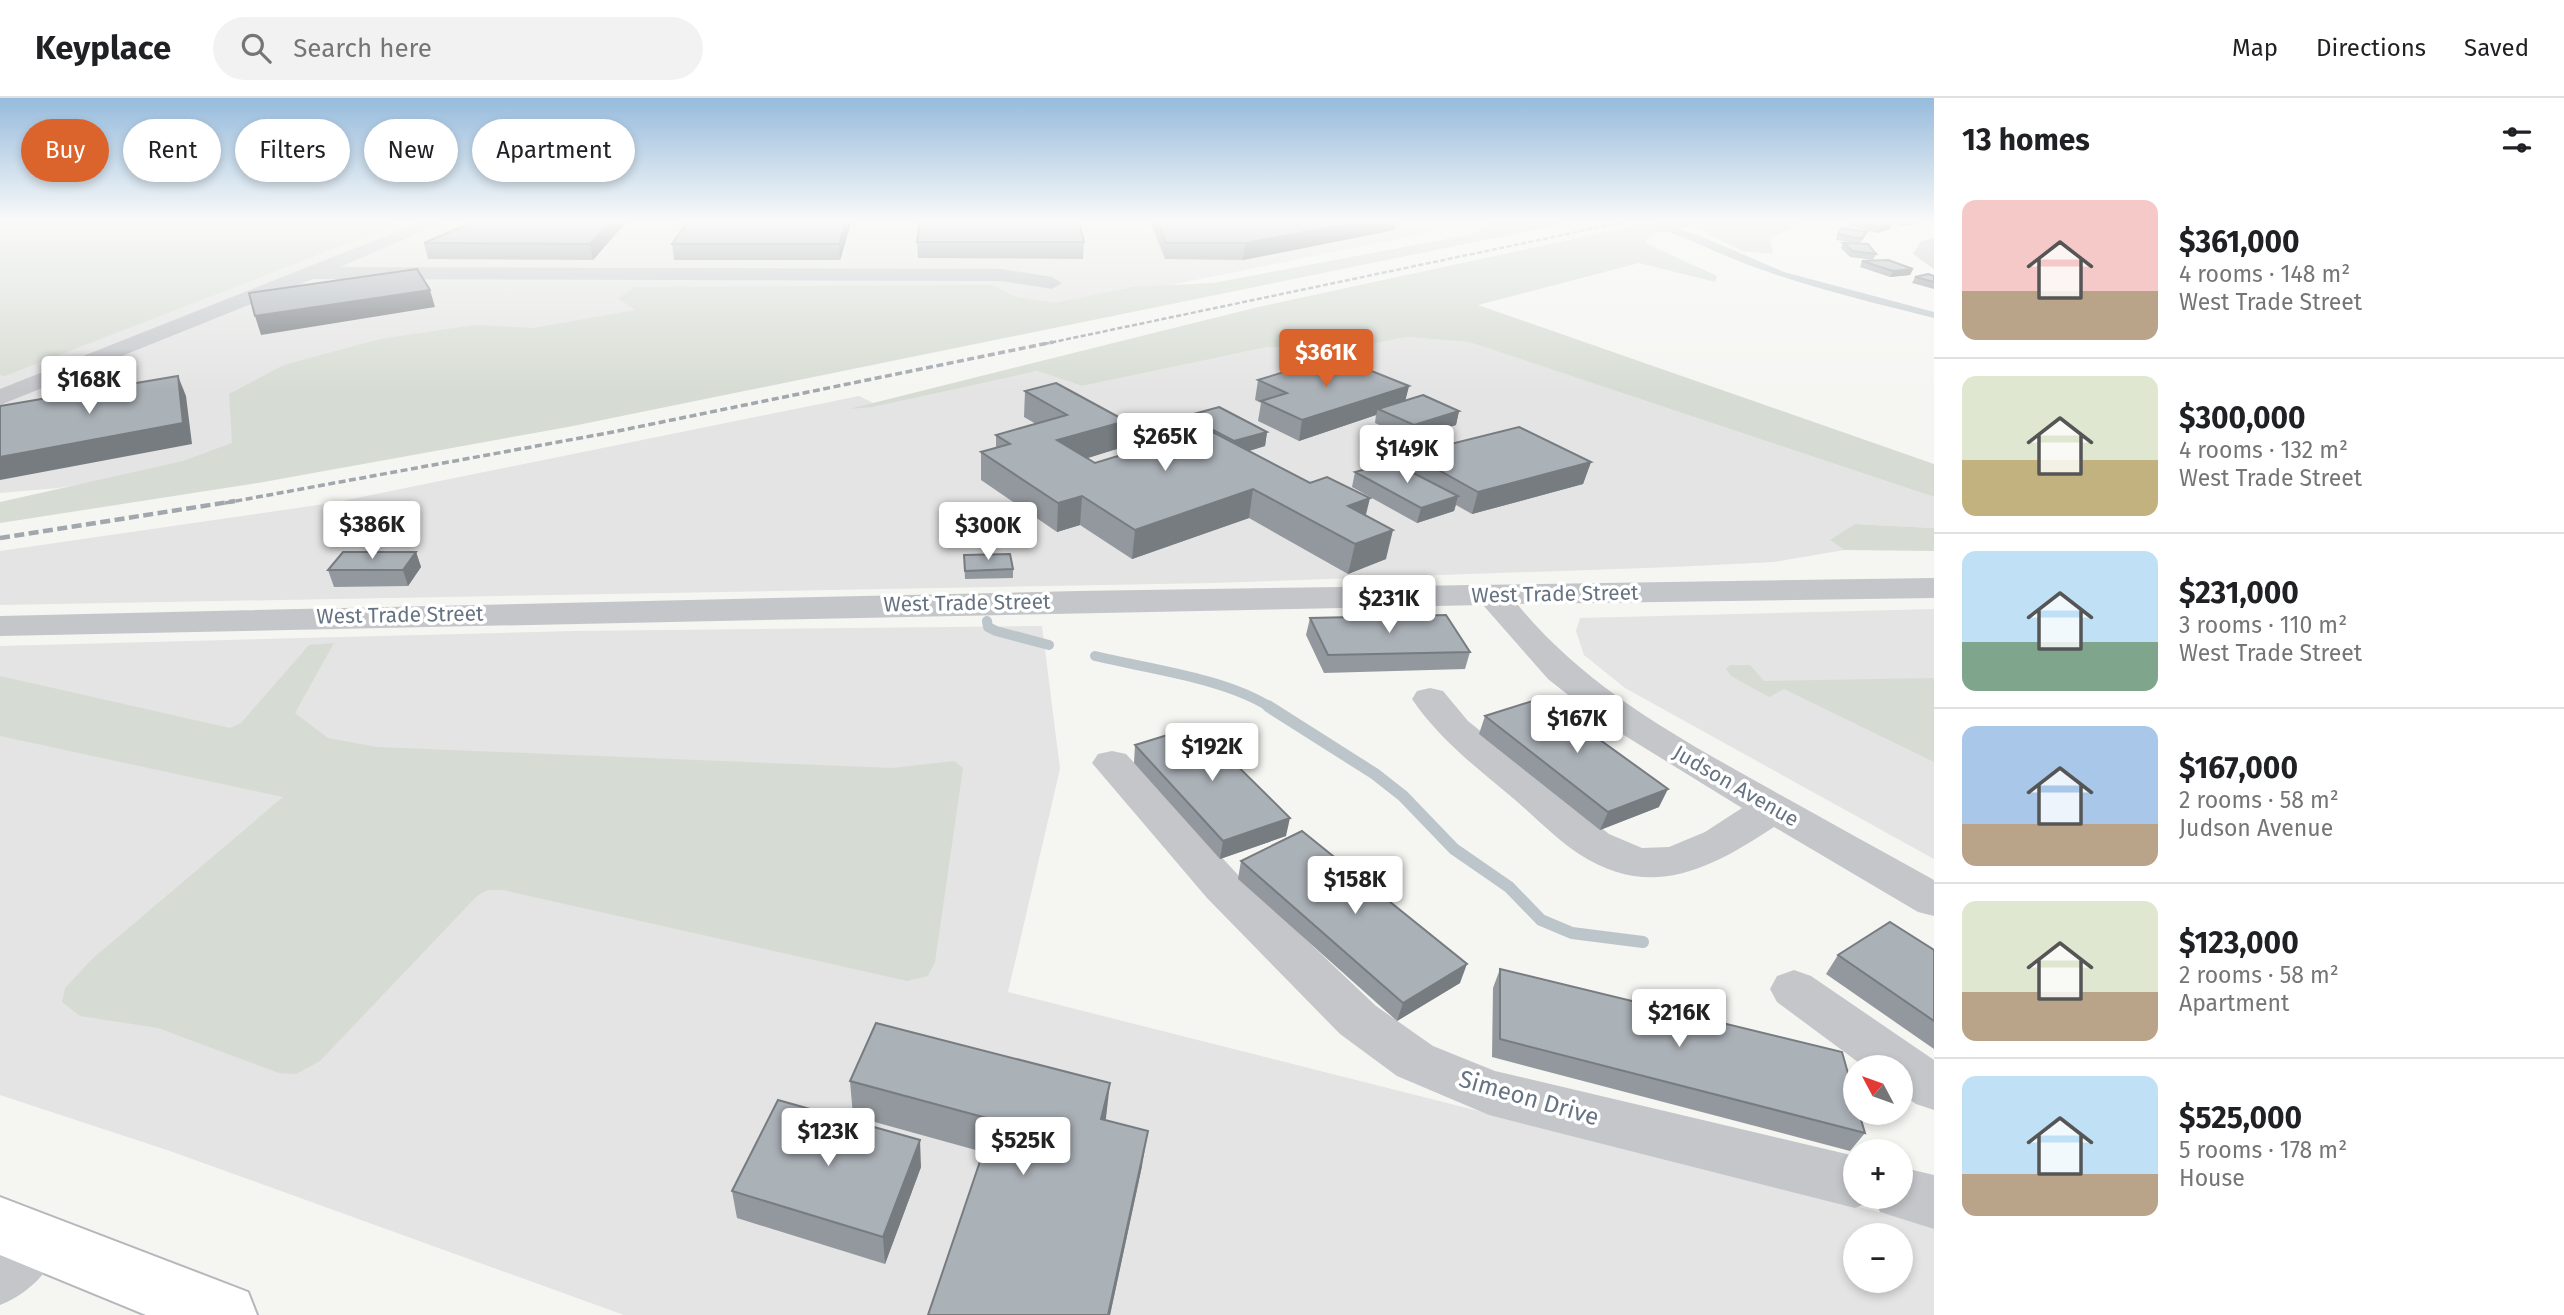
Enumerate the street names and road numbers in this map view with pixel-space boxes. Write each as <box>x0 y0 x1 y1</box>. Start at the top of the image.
street label: West Trade Street <box>1471 580 1639 608</box>
street label: West Trade Street <box>883 589 1051 617</box>
street label: West Trade Street <box>316 601 484 629</box>
street label: Judson Avenue <box>1669 740 1803 832</box>
street label: Simeon Drive <box>1456 1065 1602 1131</box>

